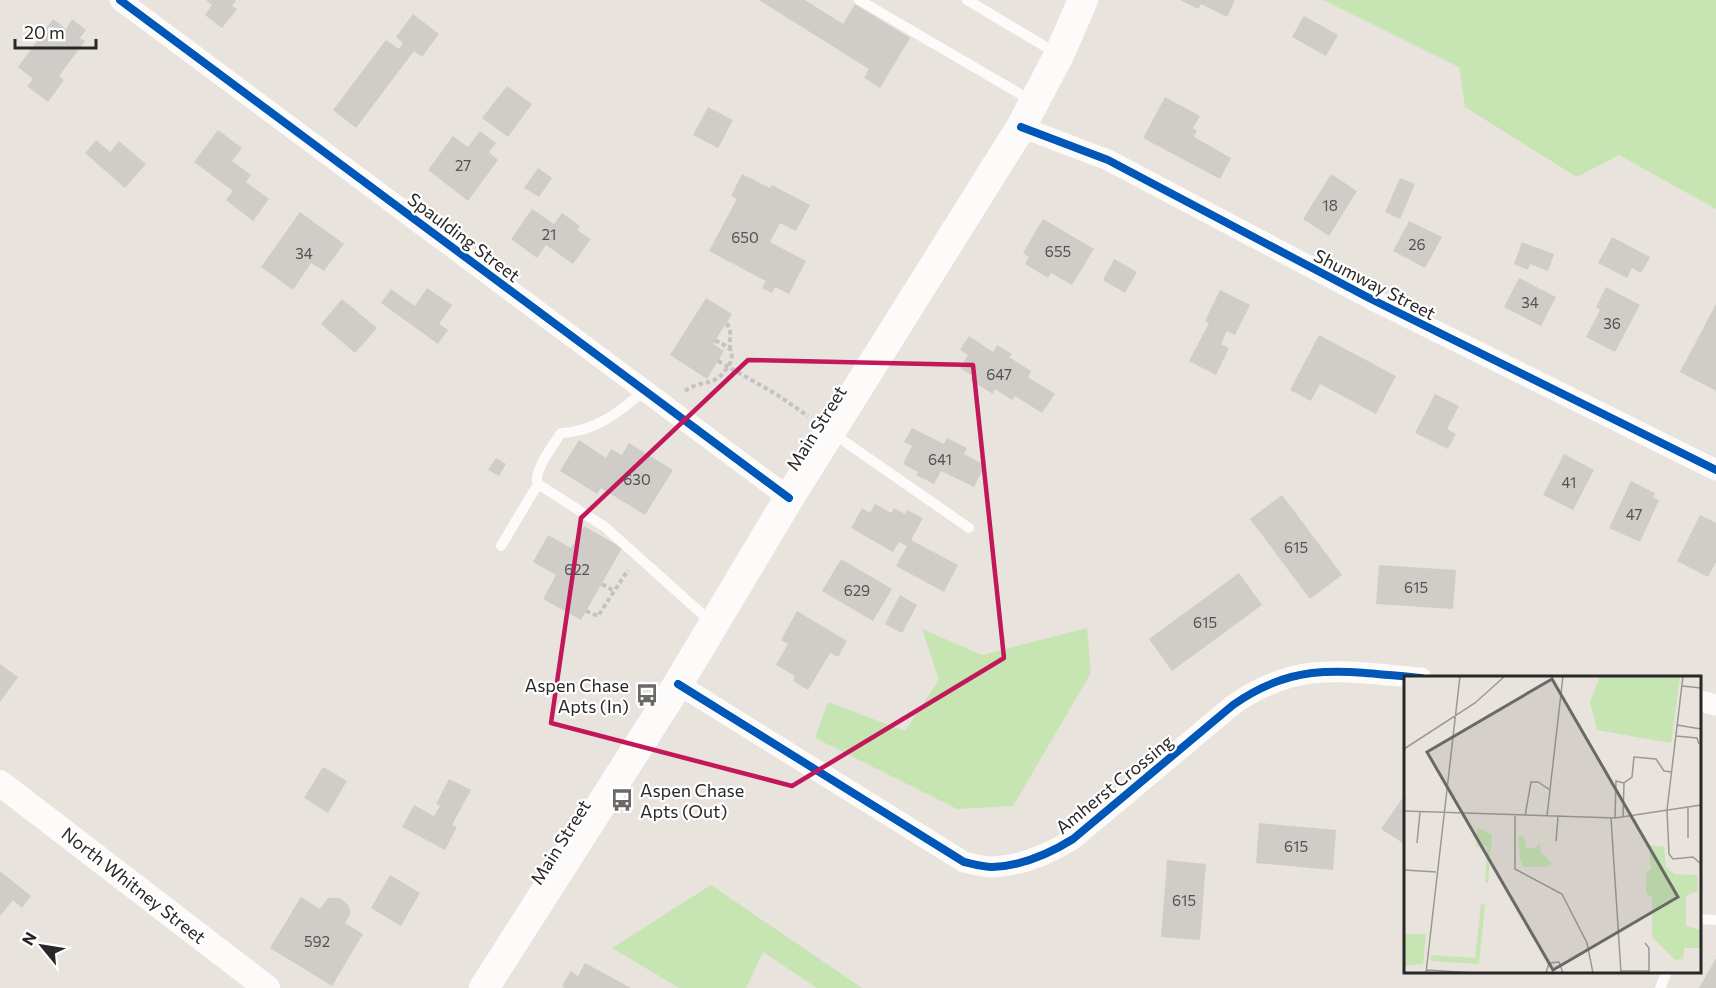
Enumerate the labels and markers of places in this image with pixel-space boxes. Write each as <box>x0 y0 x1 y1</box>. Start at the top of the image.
place label: Aspen Chase Apts (In) <box>525 674 629 717</box>
bus stop icon: Aspen Chase Apts (In) <box>634 682 660 708</box>
place label: Aspen Chase Apts (Out) <box>640 779 744 822</box>
bus stop icon: Aspen Chase Apts (Out) <box>609 787 635 813</box>

